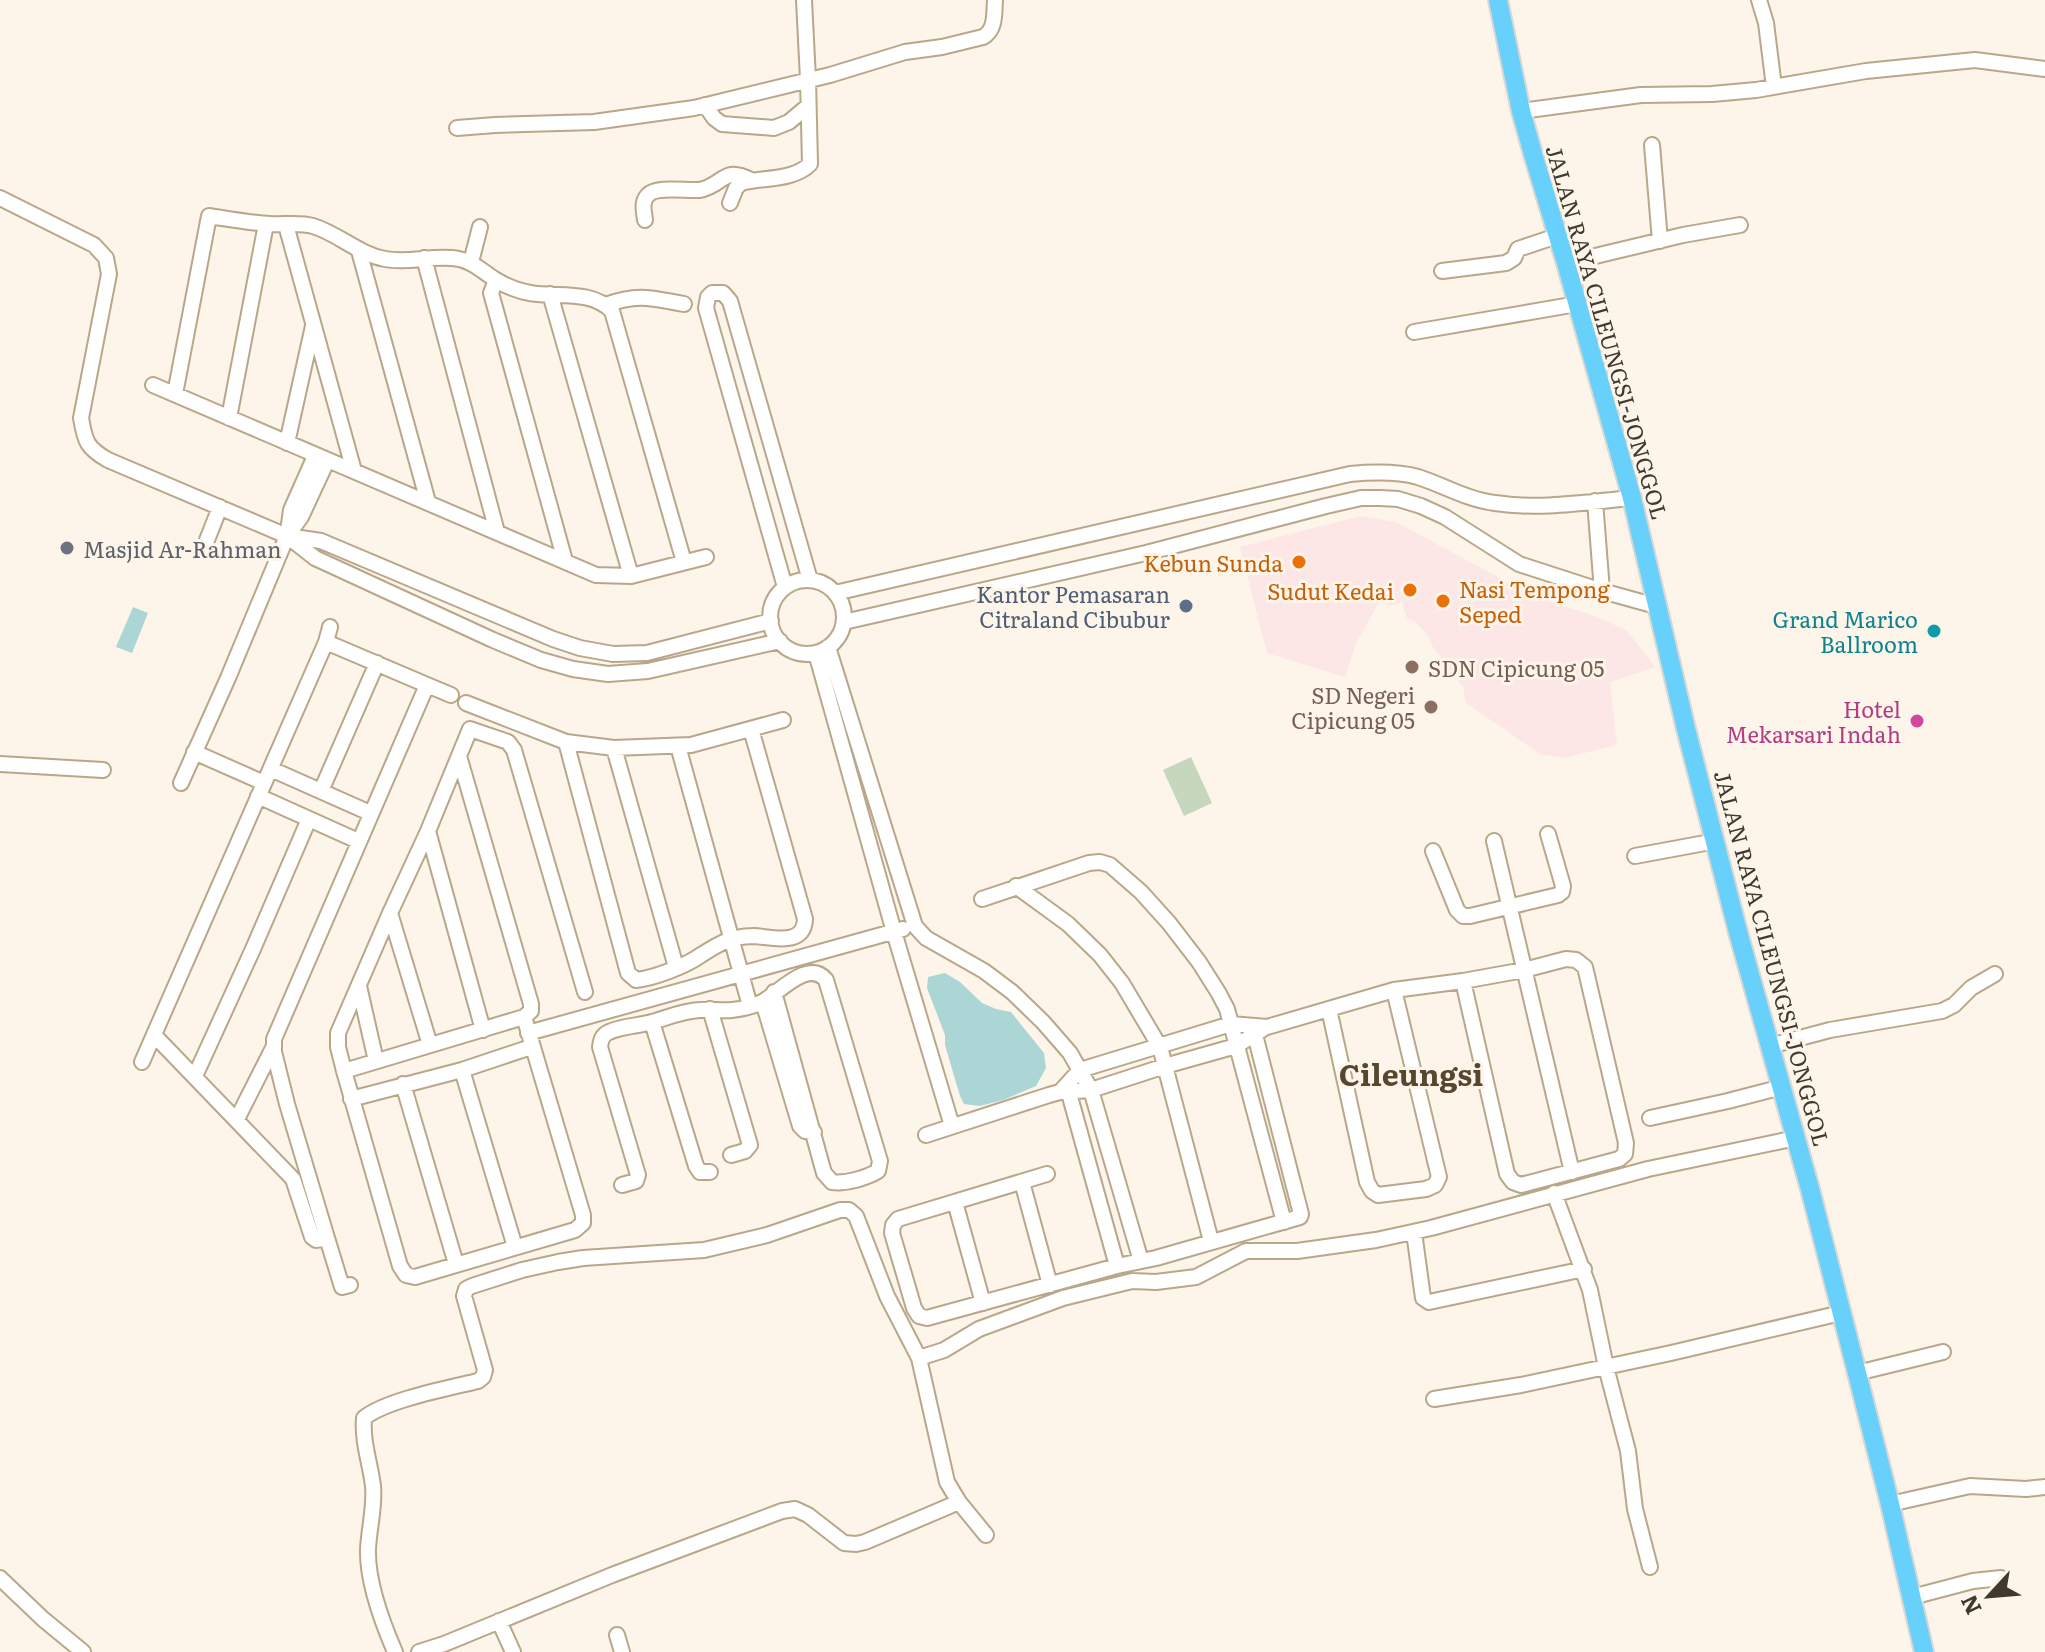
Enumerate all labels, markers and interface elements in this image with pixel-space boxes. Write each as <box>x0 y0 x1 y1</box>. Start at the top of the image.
street label: JALAN RAYA CILEUNGSI-JONGGOL <box>1539 141 1677 523</box>
place label: Masjid Ar-Rahman <box>83 532 282 565</box>
marker: Masjid Ar-Rahman <box>58 539 76 557</box>
place label: Kebun Sunda <box>1143 546 1283 579</box>
marker: Kebun Sunda <box>1290 553 1308 571</box>
place label: Nasi Tempong Seped <box>1459 572 1610 630</box>
place label: Sudut Kedai <box>1267 574 1394 607</box>
place label: Kantor Pemasaran Citraland Cibubur <box>976 577 1171 635</box>
marker: Sudut Kedai <box>1401 581 1419 599</box>
marker: Nasi Tempong Seped <box>1434 592 1452 610</box>
marker: Kantor Pemasaran Citraland Cibubur <box>1177 597 1195 615</box>
place label: Grand Marico Ballroom <box>1772 602 1918 660</box>
marker: Grand Marico Ballroom <box>1925 622 1943 640</box>
place label: SDN Cipicung 05 <box>1428 651 1604 684</box>
marker: SDN Cipicung 05 <box>1403 658 1421 676</box>
place label: SD Negeri Cipicung 05 <box>1291 678 1415 736</box>
place label: Hotel Mekarsari Indah <box>1726 692 1901 750</box>
marker: SD Negeri Cipicung 05 <box>1422 698 1440 716</box>
marker: Hotel Mekarsari Indah <box>1908 712 1926 730</box>
street label: JALAN RAYA CILEUNGSI-JONGGOL <box>1707 766 1839 1150</box>
district label: Cileungsi <box>1339 1051 1483 1095</box>
north arrow <box>1949 1556 2029 1636</box>
text: N <box>1951 1590 1989 1621</box>

